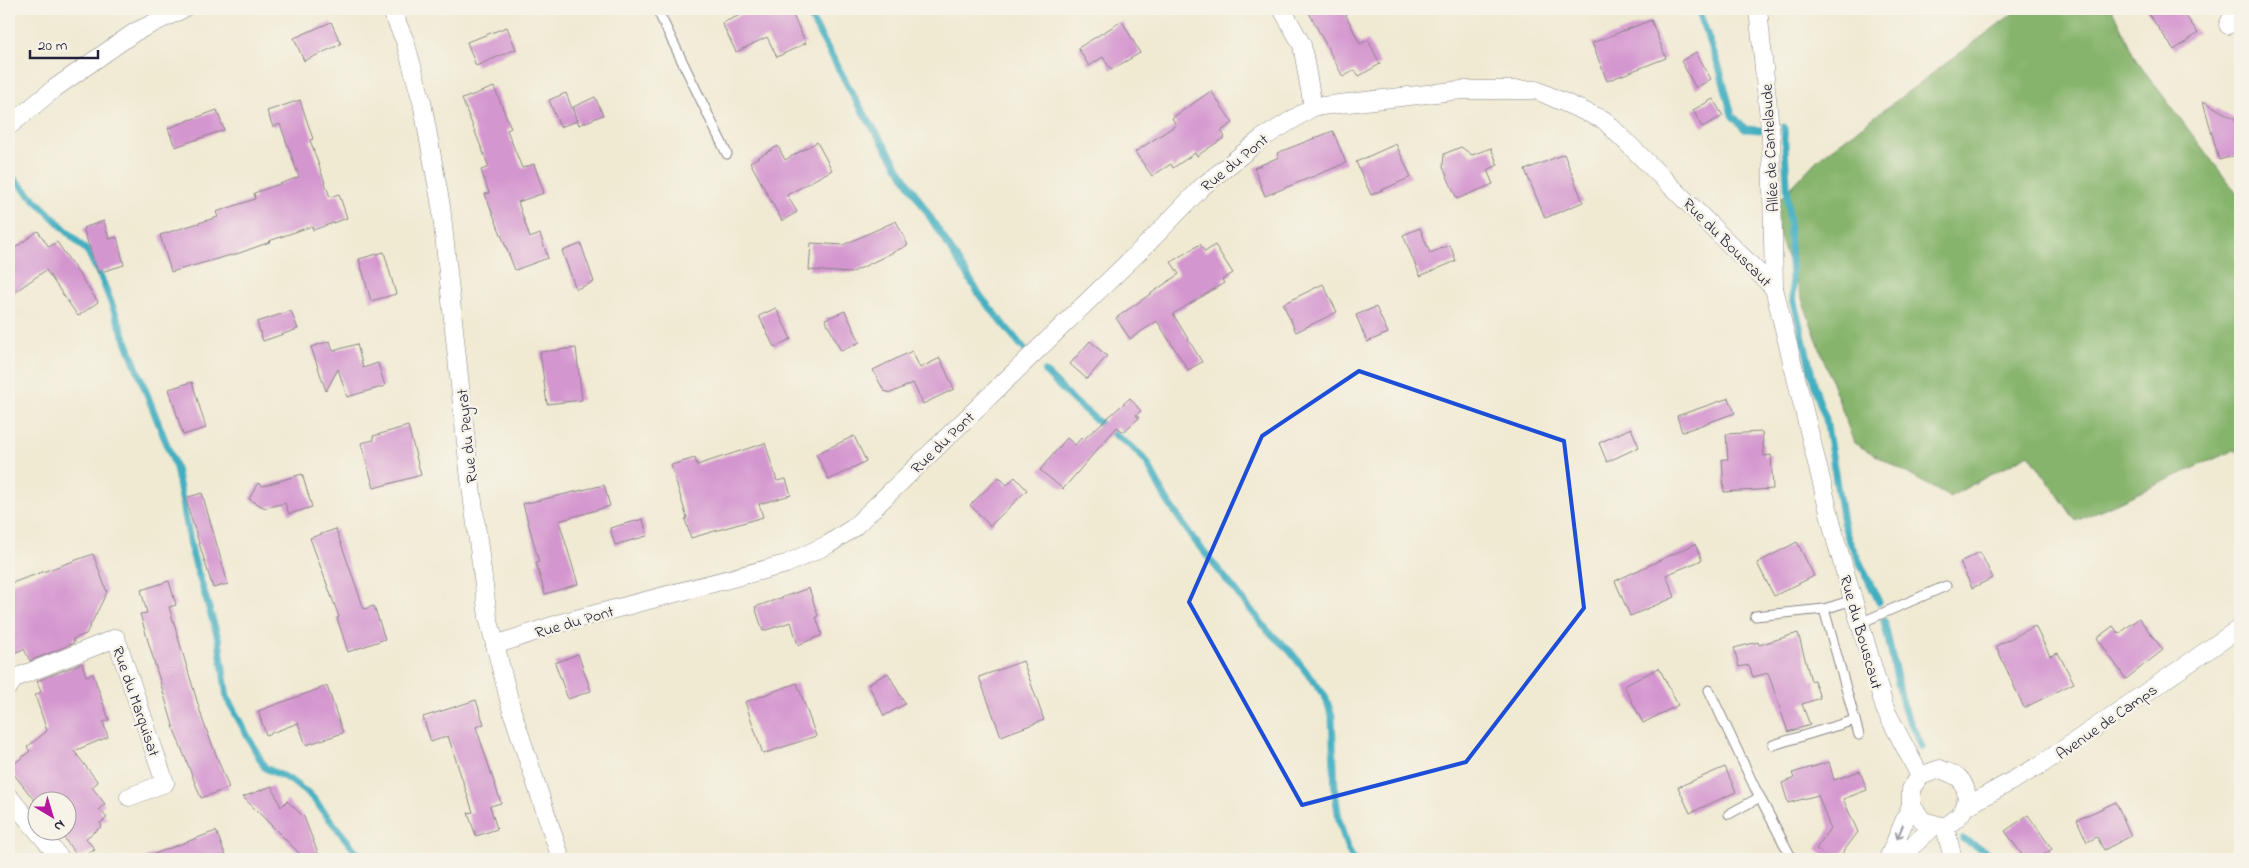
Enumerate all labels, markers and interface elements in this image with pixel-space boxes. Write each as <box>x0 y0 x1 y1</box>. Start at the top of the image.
scale bar <box>30 28 98 60</box>
text: 20 m <box>38 35 68 57</box>
street label: Allée de Cantelaude <box>1756 82 1786 213</box>
street label: Rue du Pont <box>1196 128 1275 198</box>
street label: Rue du Bouscaut <box>1676 193 1777 294</box>
street label: Rue du Peyrat <box>451 387 485 484</box>
street label: Rue du Pont <box>906 406 981 480</box>
street label: Rue du Bouscaut <box>1832 573 1888 693</box>
street label: Rue du Pont <box>532 600 617 646</box>
street label: Rue du Marquisat <box>105 643 165 761</box>
street label: Avenue de Camps <box>2052 679 2163 767</box>
north arrow <box>28 790 78 840</box>
text: N <box>49 814 69 836</box>
one-way arrow <box>1894 824 1904 839</box>

